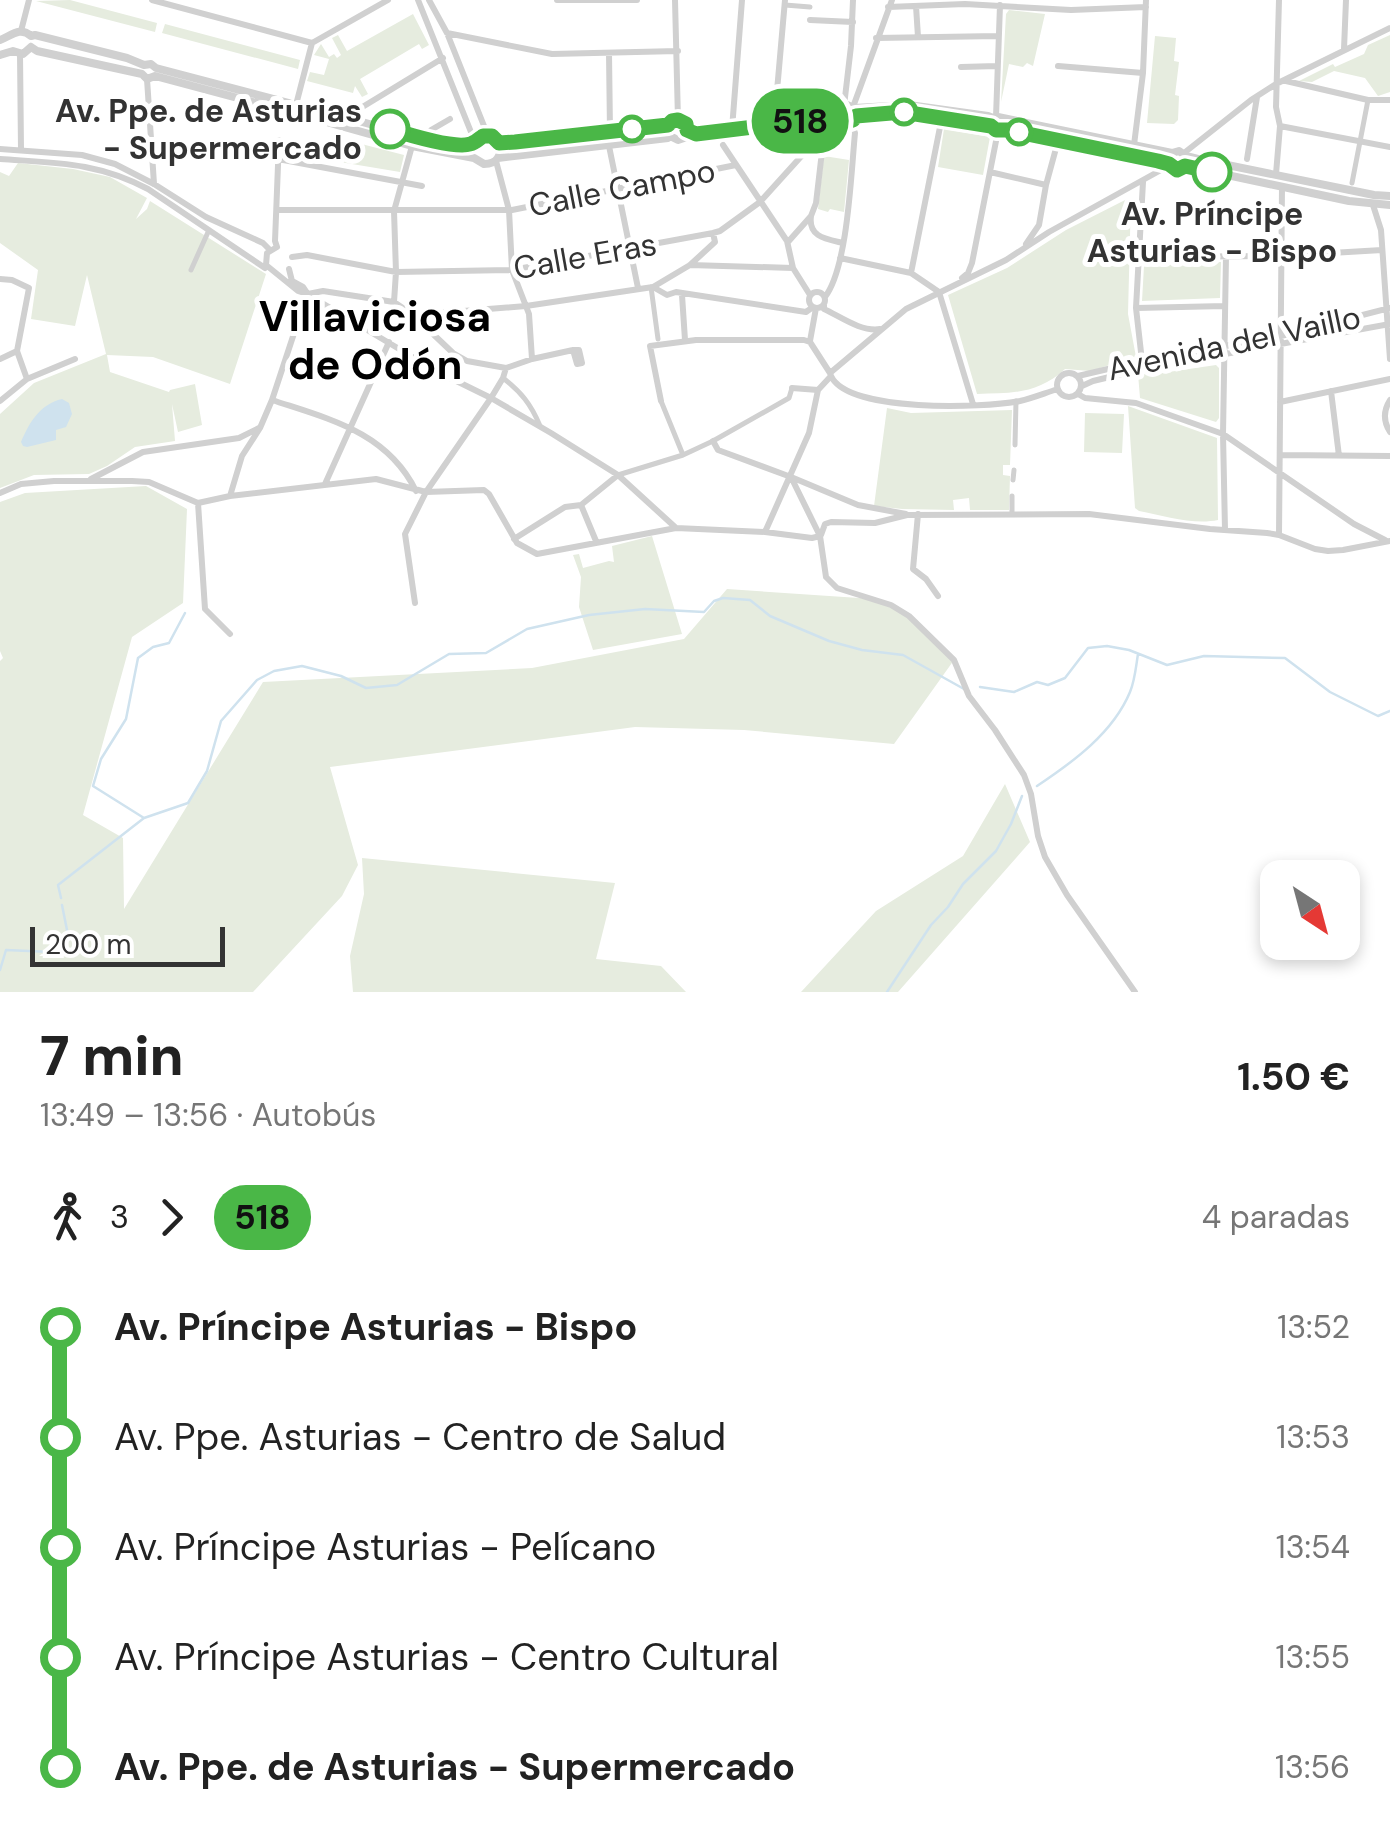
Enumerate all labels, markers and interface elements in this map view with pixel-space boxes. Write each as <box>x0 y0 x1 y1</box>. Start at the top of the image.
line badge: 518 <box>742 88 858 154</box>
place label: Av. Ppe. de Asturias - Supermercado <box>55 90 362 169</box>
text: 518 <box>772 98 828 144</box>
unlabelled marker <box>891 99 917 125</box>
marker: Av. Ppe. de Asturias - Supermercado <box>371 110 409 148</box>
unlabelled marker <box>619 116 645 142</box>
unlabelled marker <box>1006 119 1032 145</box>
street label: Calle Campo <box>525 149 719 227</box>
marker: Av. Príncipe Asturias - Bispo <box>1193 153 1231 191</box>
place label: Av. Príncipe Asturias - Bispo <box>1087 193 1337 272</box>
street label: Calle Eras <box>510 223 660 289</box>
district label: Villaviciosa de Odón <box>259 289 491 392</box>
street label: Avenida del Vaillo <box>1104 296 1364 390</box>
north arrow <box>1260 860 1360 960</box>
map controls <box>1260 860 1360 960</box>
scale bar <box>30 922 225 966</box>
text: 200 m <box>45 926 132 963</box>
text: 7 min <box>40 1020 184 1092</box>
text: 1.50 € <box>1237 1052 1350 1102</box>
text: 13:49 – 13:56 · Autobús <box>40 1094 376 1136</box>
icon: walk <box>40 1190 95 1245</box>
icon: forward <box>144 1190 199 1245</box>
text: 518 <box>234 1194 291 1240</box>
text: 3 <box>110 1196 129 1238</box>
text: 4 paradas <box>1202 1196 1350 1238</box>
text: Av. Príncipe Asturias - Bispo <box>114 1302 637 1352</box>
text: 13:52 <box>1277 1306 1350 1348</box>
text: Av. Ppe. Asturias - Centro de Salud <box>114 1412 726 1462</box>
text: 13:53 <box>1276 1416 1350 1458</box>
text: Av. Príncipe Asturias - Pelícano <box>114 1522 656 1572</box>
text: 13:54 <box>1276 1526 1350 1568</box>
text: Av. Príncipe Asturias - Centro Cultural <box>114 1632 779 1682</box>
text: 13:55 <box>1276 1636 1350 1678</box>
text: Av. Ppe. de Asturias - Supermercado <box>114 1742 795 1792</box>
text: 13:56 <box>1275 1746 1350 1788</box>

